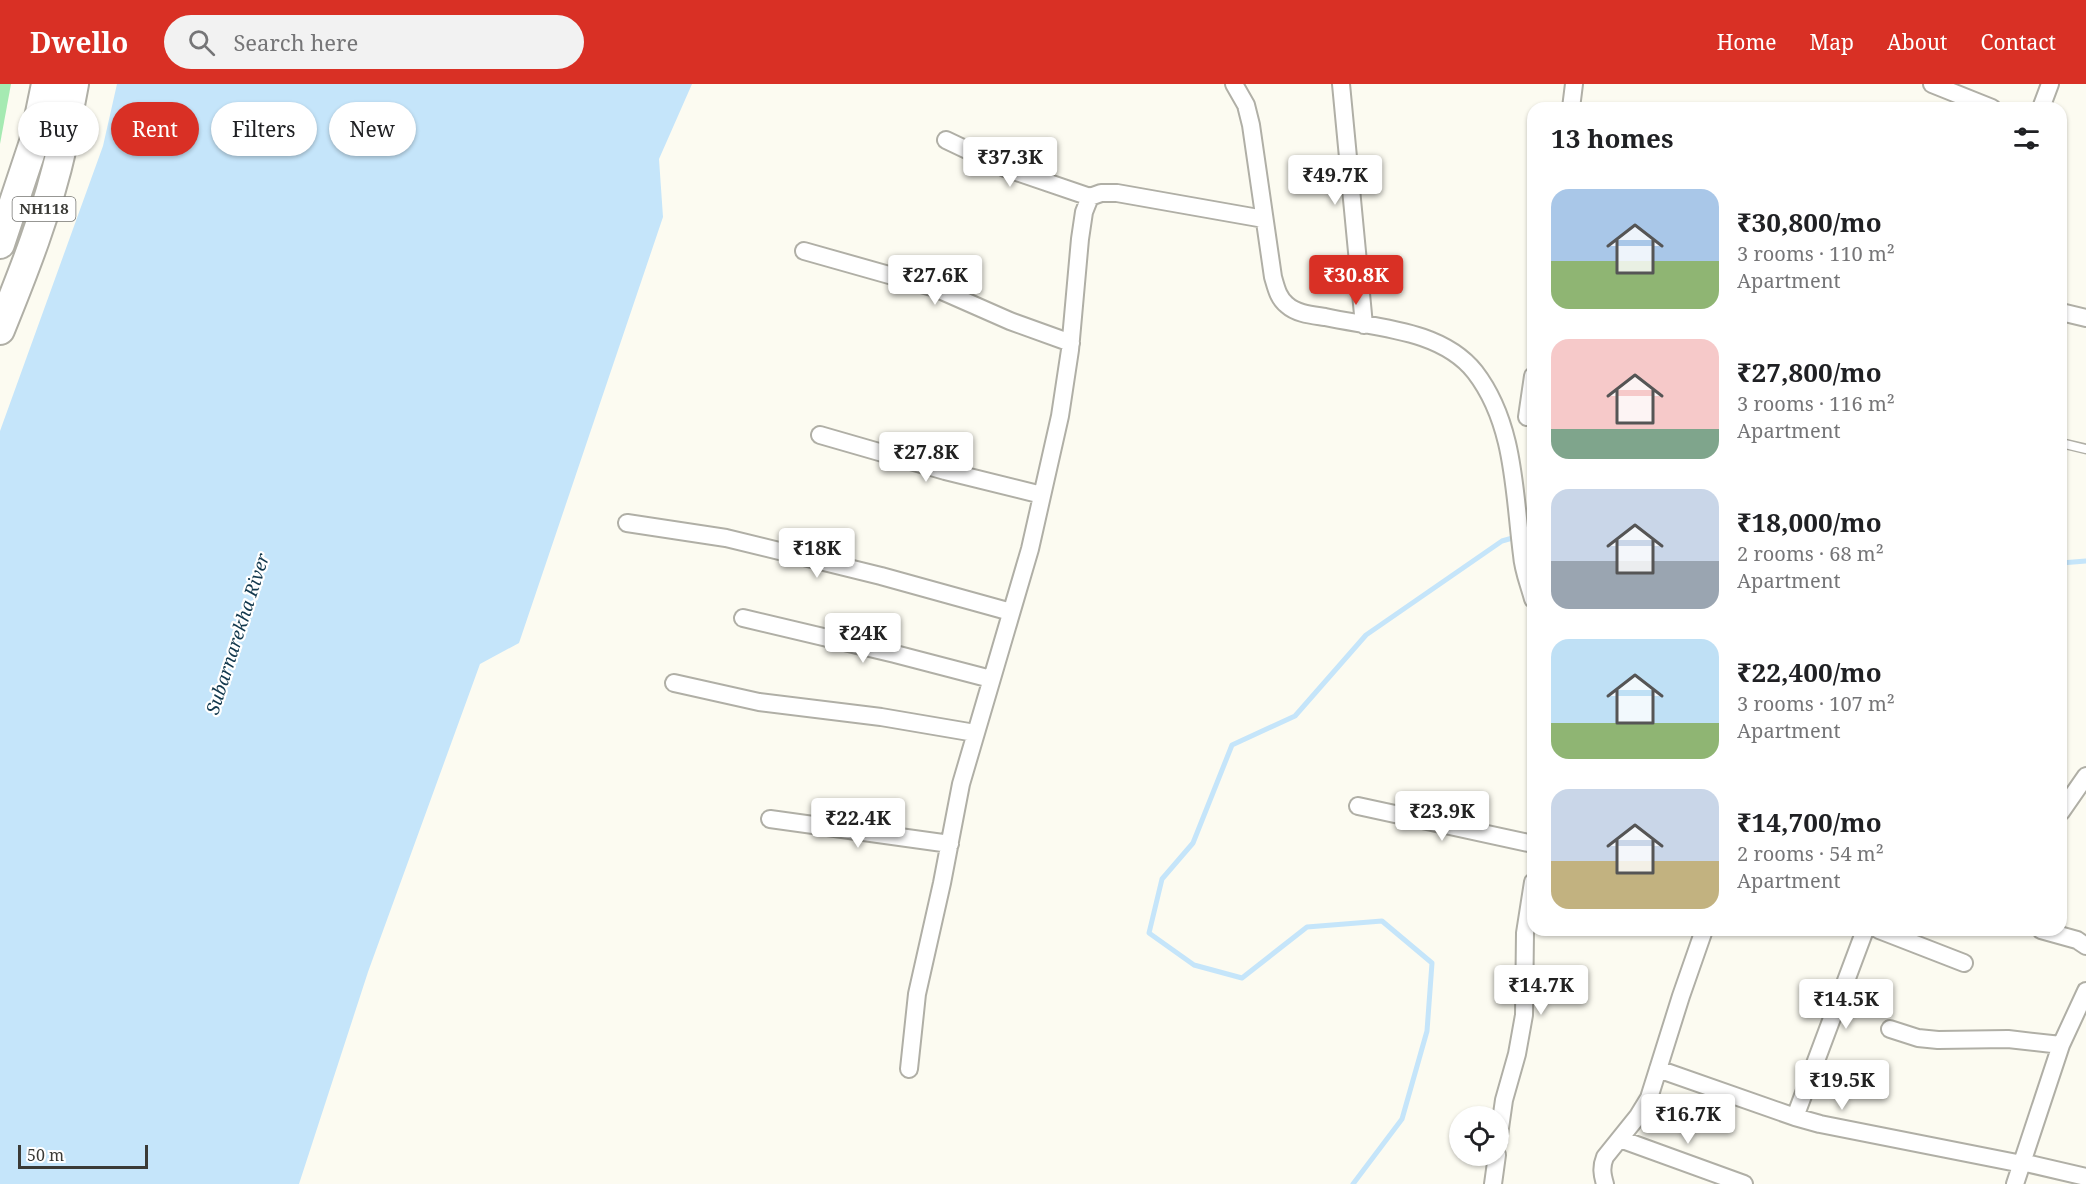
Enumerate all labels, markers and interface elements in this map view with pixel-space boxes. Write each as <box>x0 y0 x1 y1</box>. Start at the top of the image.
search box <box>164 15 584 69</box>
text: Dwello <box>30 23 128 61</box>
icon: search <box>185 26 218 59</box>
text: Search here <box>233 27 358 57</box>
text: Home <box>1717 28 1777 56</box>
text: Map <box>1810 28 1854 56</box>
text: About <box>1887 28 1948 56</box>
text: Contact <box>1981 28 2056 56</box>
chip: Buy <box>18 102 99 156</box>
chip: Rent <box>111 102 199 156</box>
chip: Filters <box>211 102 317 156</box>
chip: New <box>329 102 416 156</box>
text: 13 homes <box>1551 120 1673 156</box>
icon: filters <box>2010 122 2043 155</box>
pin: ₹37.3K <box>961 137 1059 188</box>
text: ₹37.3K <box>977 143 1043 170</box>
pin: ₹49.7K <box>1286 155 1384 206</box>
text: ₹49.7K <box>1302 161 1368 188</box>
road number: NH118 <box>12 197 76 221</box>
text: ₹30,800/mo <box>1737 204 1882 240</box>
icon: home <box>1599 213 1671 285</box>
text: 3 rooms · 110 m² <box>1737 240 1895 267</box>
pin: ₹27.6K <box>886 255 984 306</box>
pin: ₹30.8K <box>1307 255 1405 306</box>
text: ₹27.6K <box>902 261 968 288</box>
text: ₹30.8K <box>1323 261 1389 288</box>
text: Apartment <box>1737 267 1841 294</box>
text: ₹27,800/mo <box>1737 354 1882 390</box>
icon: home <box>1599 363 1671 435</box>
text: 3 rooms · 116 m² <box>1737 390 1895 417</box>
text: Apartment <box>1737 417 1841 444</box>
pin: ₹27.8K <box>877 432 975 483</box>
text: ₹27.8K <box>893 438 959 465</box>
text: ₹18,000/mo <box>1737 504 1882 540</box>
icon: home <box>1599 513 1671 585</box>
pin: ₹18K <box>781 528 853 579</box>
text: ₹18K <box>793 534 841 561</box>
text: 2 rooms · 68 m² <box>1737 540 1884 567</box>
water label: Subarnarekha River <box>200 549 275 717</box>
text: Apartment <box>1737 567 1841 594</box>
pin: ₹24K <box>827 613 899 664</box>
text: ₹24K <box>839 619 887 646</box>
text: ₹22,400/mo <box>1737 654 1882 690</box>
icon: home <box>1599 663 1671 735</box>
text: 3 rooms · 107 m² <box>1737 690 1895 717</box>
text: Apartment <box>1737 717 1841 744</box>
pin: ₹23.9K <box>1393 791 1491 842</box>
text: ₹23.9K <box>1409 797 1475 824</box>
pin: ₹22.4K <box>809 798 907 849</box>
text: ₹22.4K <box>825 804 891 831</box>
text: ₹14,700/mo <box>1737 804 1882 840</box>
icon: home <box>1599 813 1671 885</box>
text: 2 rooms · 54 m² <box>1737 840 1884 867</box>
text: Apartment <box>1737 867 1841 894</box>
pin: ₹14.7K <box>1492 965 1590 1016</box>
text: ₹14.7K <box>1508 971 1574 998</box>
pin: ₹14.5K <box>1797 979 1895 1030</box>
text: ₹14.5K <box>1813 985 1879 1012</box>
pin: ₹19.5K <box>1793 1060 1891 1111</box>
text: ₹19.5K <box>1809 1066 1875 1093</box>
pin: ₹16.7K <box>1639 1094 1737 1145</box>
text: ₹16.7K <box>1655 1100 1721 1127</box>
map controls <box>1449 1106 1509 1166</box>
button: locate <box>1449 1106 1509 1166</box>
scale bar <box>18 1142 148 1170</box>
text: 50 m <box>27 1144 64 1166</box>

